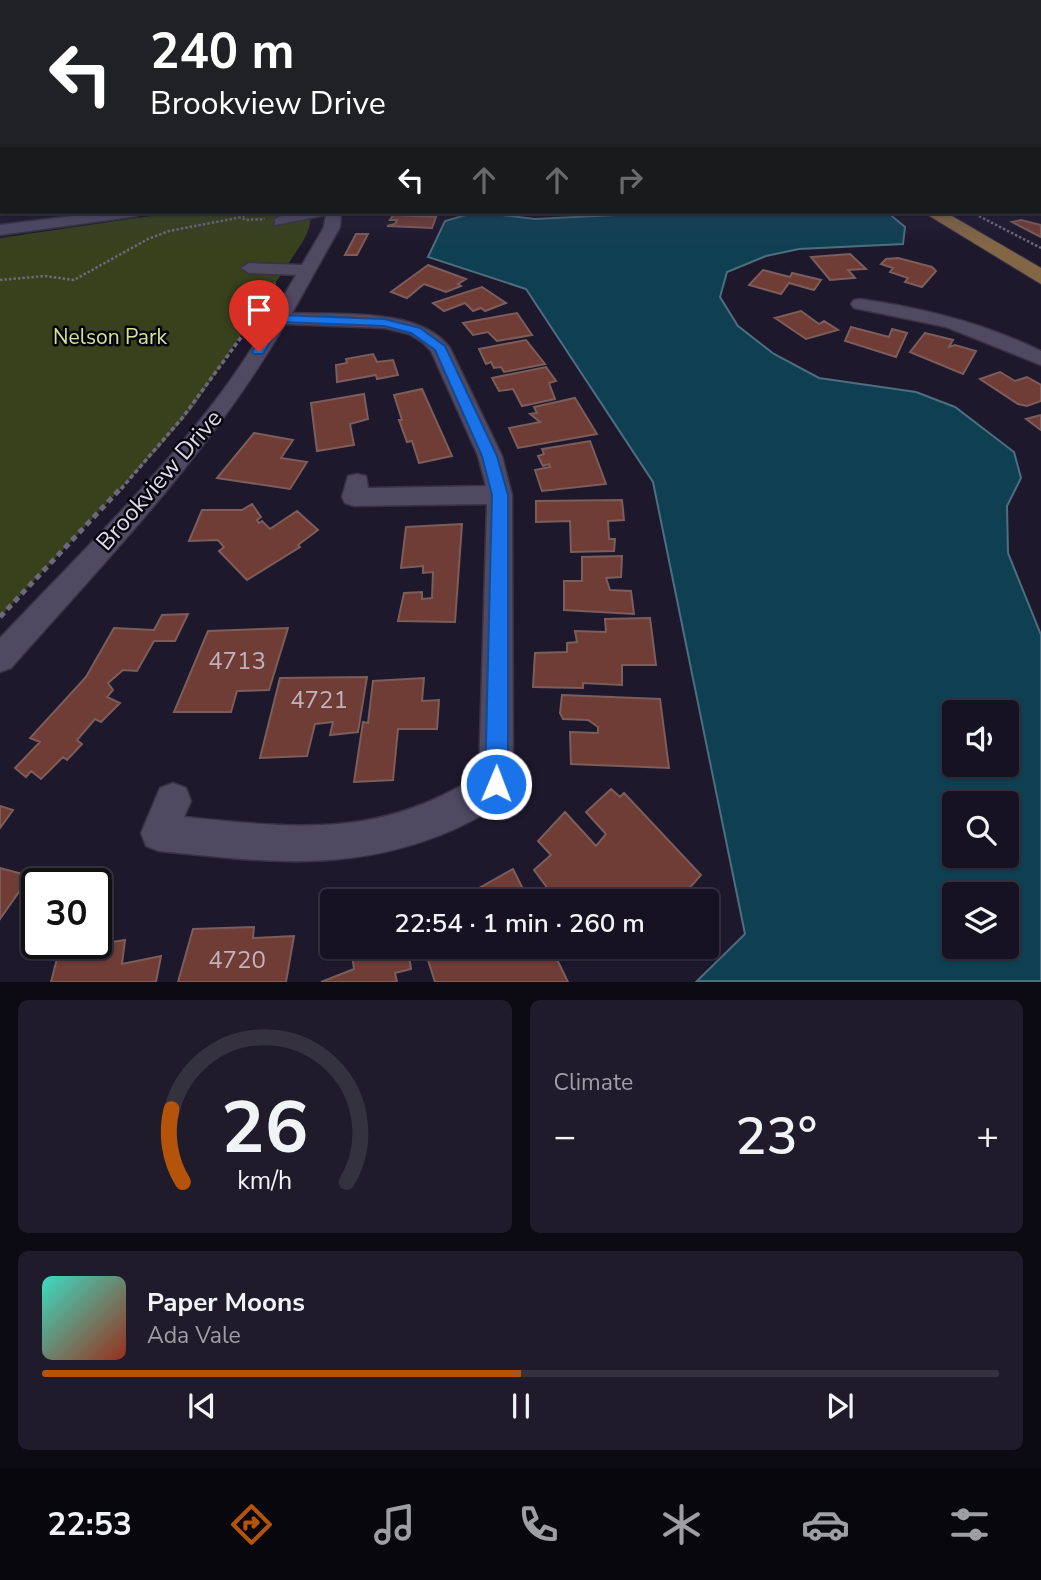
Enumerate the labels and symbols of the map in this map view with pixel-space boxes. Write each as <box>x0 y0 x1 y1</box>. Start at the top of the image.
pin <box>229 280 289 352</box>
park label: Nelson Park <box>53 323 167 351</box>
street label: Brookview Drive <box>89 403 229 557</box>
house number: 4713 <box>208 645 266 677</box>
house number: 4721 <box>290 684 348 716</box>
position arrow <box>459 747 533 821</box>
speed limit sign: 30 <box>21 868 112 959</box>
house number: 4720 <box>208 944 266 976</box>

